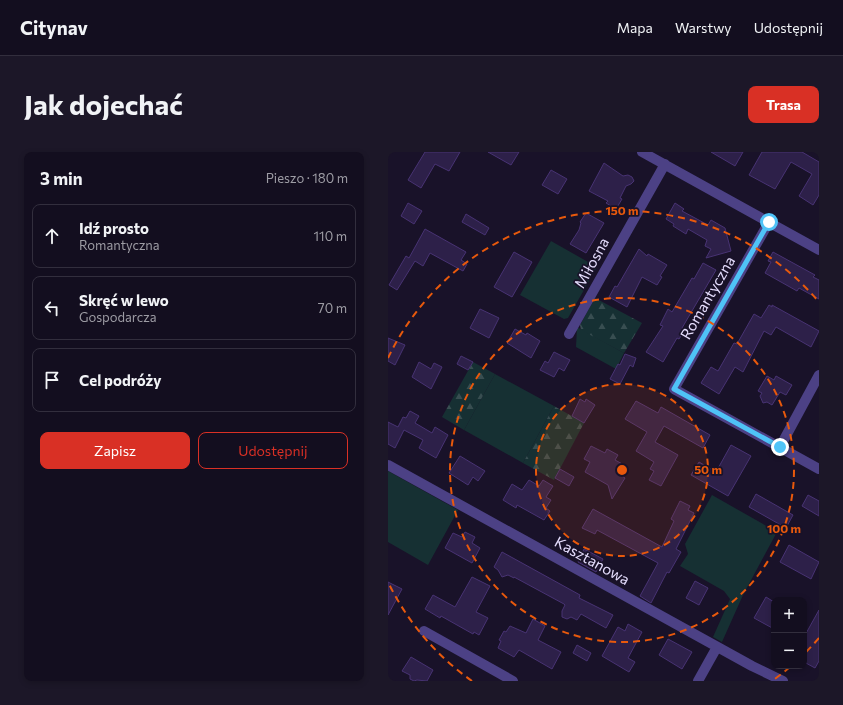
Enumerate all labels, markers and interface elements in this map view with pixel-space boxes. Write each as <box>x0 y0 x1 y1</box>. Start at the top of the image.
text: Citynav <box>20 16 88 39</box>
text: Mapa <box>617 19 653 36</box>
text: Warstwy <box>675 19 732 36</box>
text: Udostępnij <box>754 19 823 36</box>
button: Trasa <box>748 86 819 123</box>
text: Jak dojechać <box>24 87 183 121</box>
text: 3 min <box>40 168 83 189</box>
text: Pieszo · 180 m <box>266 170 348 186</box>
text: 150 m <box>605 203 639 217</box>
route start <box>760 213 778 231</box>
text: Idź prosto <box>79 219 149 237</box>
icon: ahead <box>41 225 63 247</box>
text: 110 m <box>314 228 347 244</box>
street label: Miłosna <box>570 234 612 291</box>
text: Romantyczna <box>79 237 160 253</box>
street label: Romantyczna <box>676 253 738 342</box>
text: Skręć w lewo <box>79 291 169 309</box>
icon: left <box>41 297 63 319</box>
text: 70 m <box>318 300 347 316</box>
text: Gospodarcza <box>79 309 157 325</box>
icon: arrive <box>41 369 63 391</box>
text: Cel podróży <box>79 371 162 389</box>
button: Zapisz <box>40 432 190 469</box>
button: Udostępnij <box>198 432 348 469</box>
route end <box>771 438 789 456</box>
text: 50 m <box>694 462 722 476</box>
centre of rings <box>615 463 629 477</box>
text: 100 m <box>767 521 801 535</box>
street label: Kasztanowa <box>552 532 633 588</box>
map controls <box>771 597 807 669</box>
button: + <box>771 597 807 633</box>
button: − <box>771 633 807 669</box>

